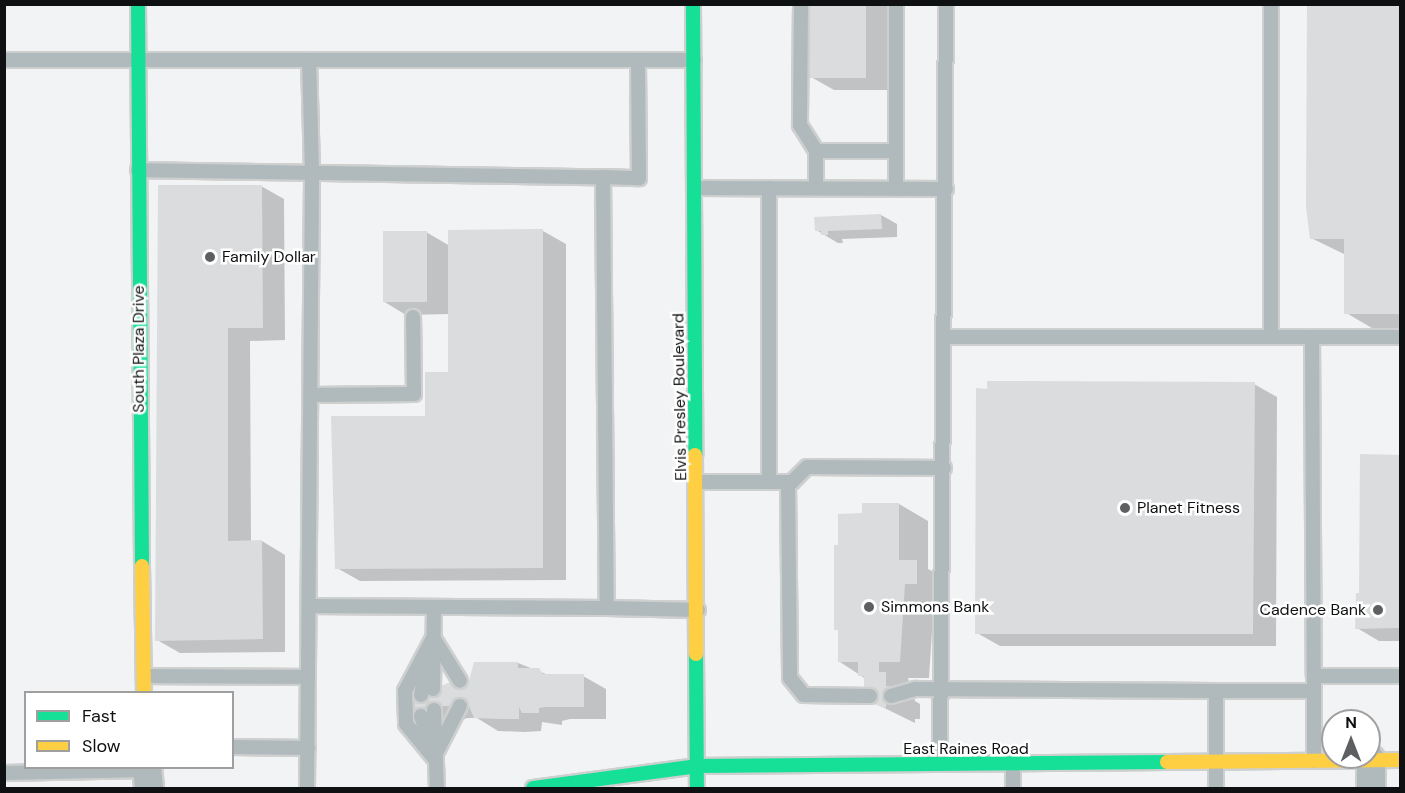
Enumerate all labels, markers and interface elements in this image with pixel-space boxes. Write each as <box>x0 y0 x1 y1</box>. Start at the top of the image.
place label: Family Dollar <box>222 247 316 267</box>
marker: Family Dollar <box>203 250 217 264</box>
street label: South Plaza Drive <box>129 285 149 413</box>
street label: Elvis Presley Boulevard <box>669 313 691 481</box>
place label: Planet Fitness <box>1137 498 1240 518</box>
marker: Planet Fitness <box>1118 501 1132 515</box>
place label: Simmons Bank <box>881 597 989 617</box>
marker: Simmons Bank <box>862 600 876 614</box>
place label: Cadence Bank <box>1259 600 1366 620</box>
marker: Cadence Bank <box>1371 603 1385 617</box>
legend <box>24 691 234 769</box>
text: Fast <box>82 704 117 728</box>
north arrow <box>1321 709 1381 769</box>
text: N <box>1345 712 1357 733</box>
text: Slow <box>82 734 121 758</box>
street label: East Raines Road <box>903 739 1029 759</box>

